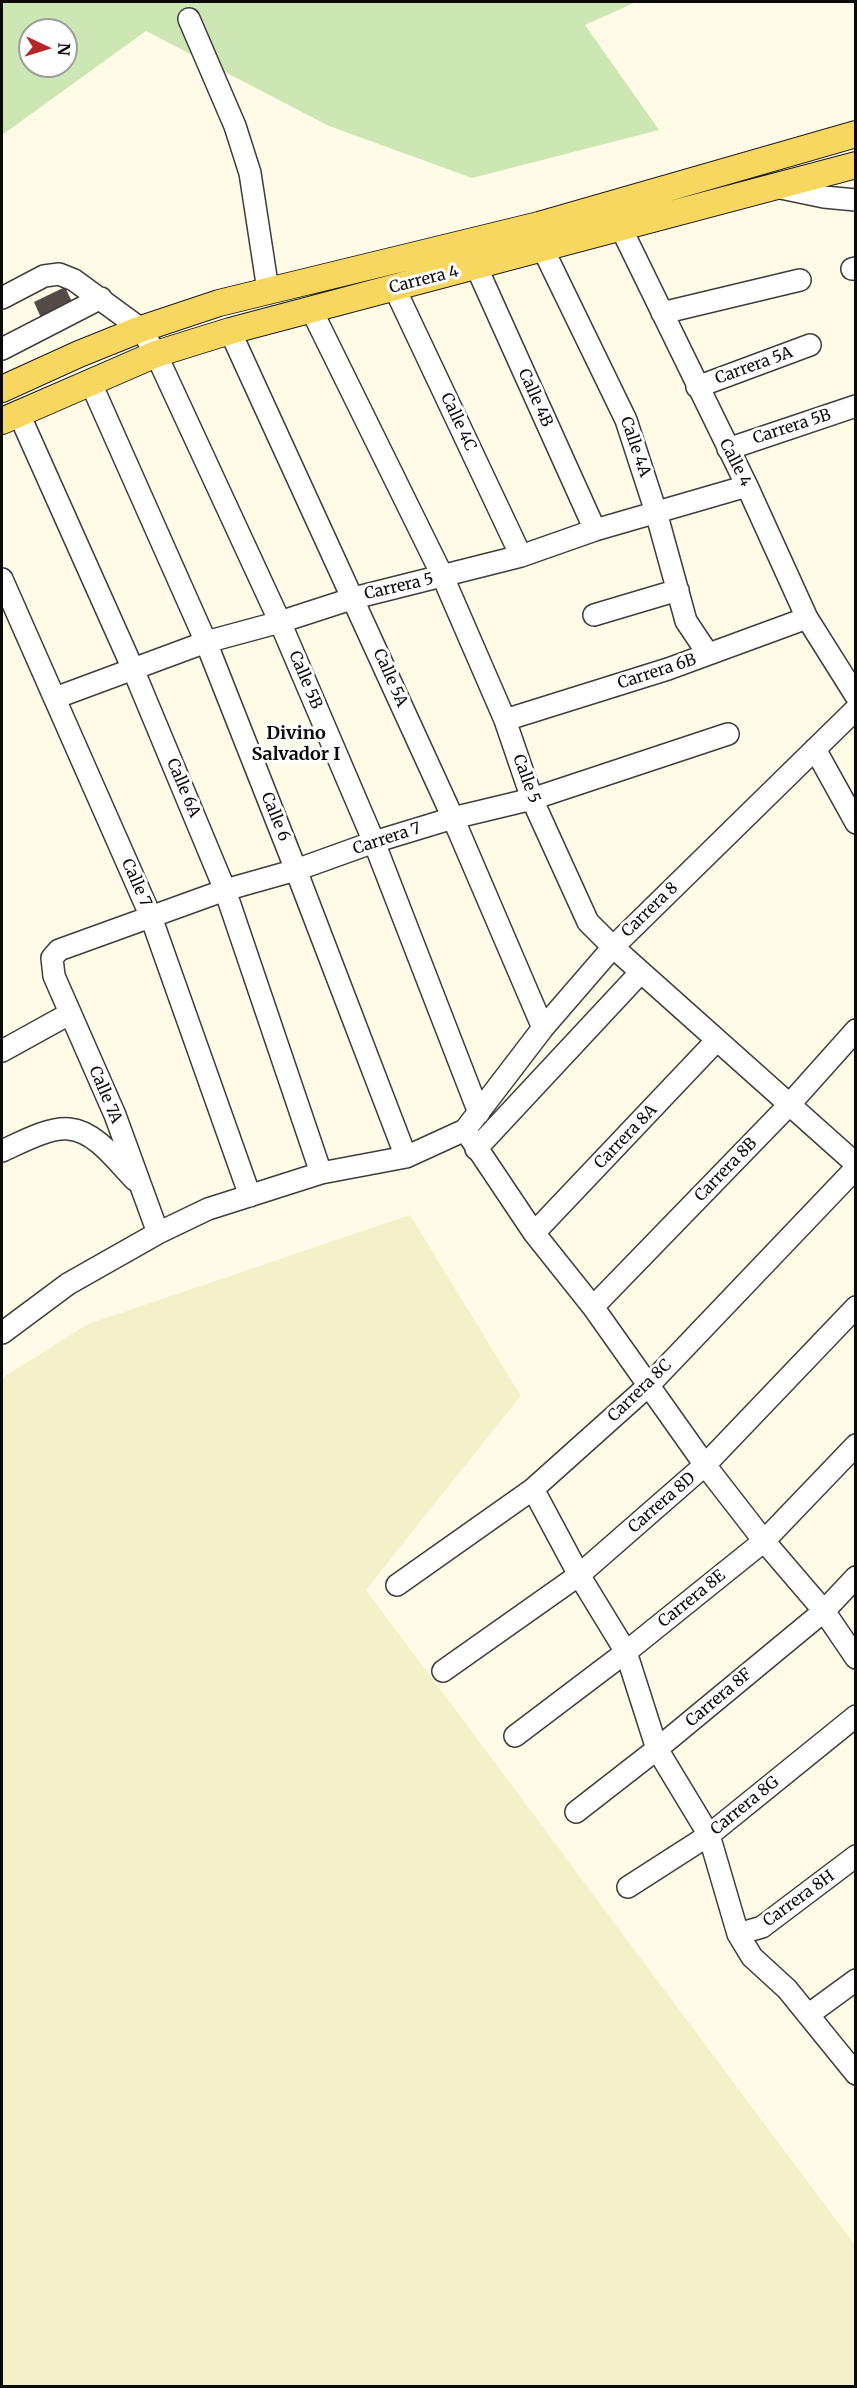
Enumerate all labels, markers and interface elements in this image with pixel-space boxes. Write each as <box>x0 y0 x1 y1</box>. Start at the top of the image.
north arrow <box>18 18 78 78</box>
text: N <box>54 42 74 56</box>
street label: Carrera 4 <box>387 262 461 298</box>
street label: Carrera 5A <box>713 343 795 389</box>
street label: Calle 4B <box>514 366 556 430</box>
street label: Calle 4C <box>436 390 480 454</box>
street label: Carrera 5B <box>751 405 833 449</box>
street label: Calle 4A <box>616 414 654 480</box>
street label: Calle 4 <box>715 436 755 490</box>
street label: Carrera 5 <box>363 570 435 604</box>
street label: Calle 5A <box>369 646 411 710</box>
street label: Calle 5B <box>284 648 326 712</box>
street label: Carrera 6B <box>616 650 698 694</box>
district label: Divino Salvador I <box>251 723 341 766</box>
street label: Calle 5 <box>508 752 544 806</box>
street label: Calle 6A <box>162 756 204 820</box>
street label: Calle 6 <box>257 790 293 844</box>
street label: Carrera 7 <box>351 819 423 859</box>
street label: Calle 7 <box>117 856 155 910</box>
street label: Carrera 8 <box>618 879 682 941</box>
street label: Calle 7A <box>84 1064 126 1126</box>
street label: Carrera 8A <box>591 1101 661 1173</box>
street label: Carrera 8B <box>691 1134 761 1206</box>
street label: Carrera 8C <box>604 1356 676 1426</box>
street label: Carrera 8D <box>625 1469 699 1537</box>
street label: Carrera 8E <box>655 1566 729 1632</box>
street label: Carrera 8F <box>682 1665 756 1731</box>
street label: Carrera 8G <box>707 1773 783 1839</box>
street label: Carrera 8H <box>760 1867 838 1931</box>

